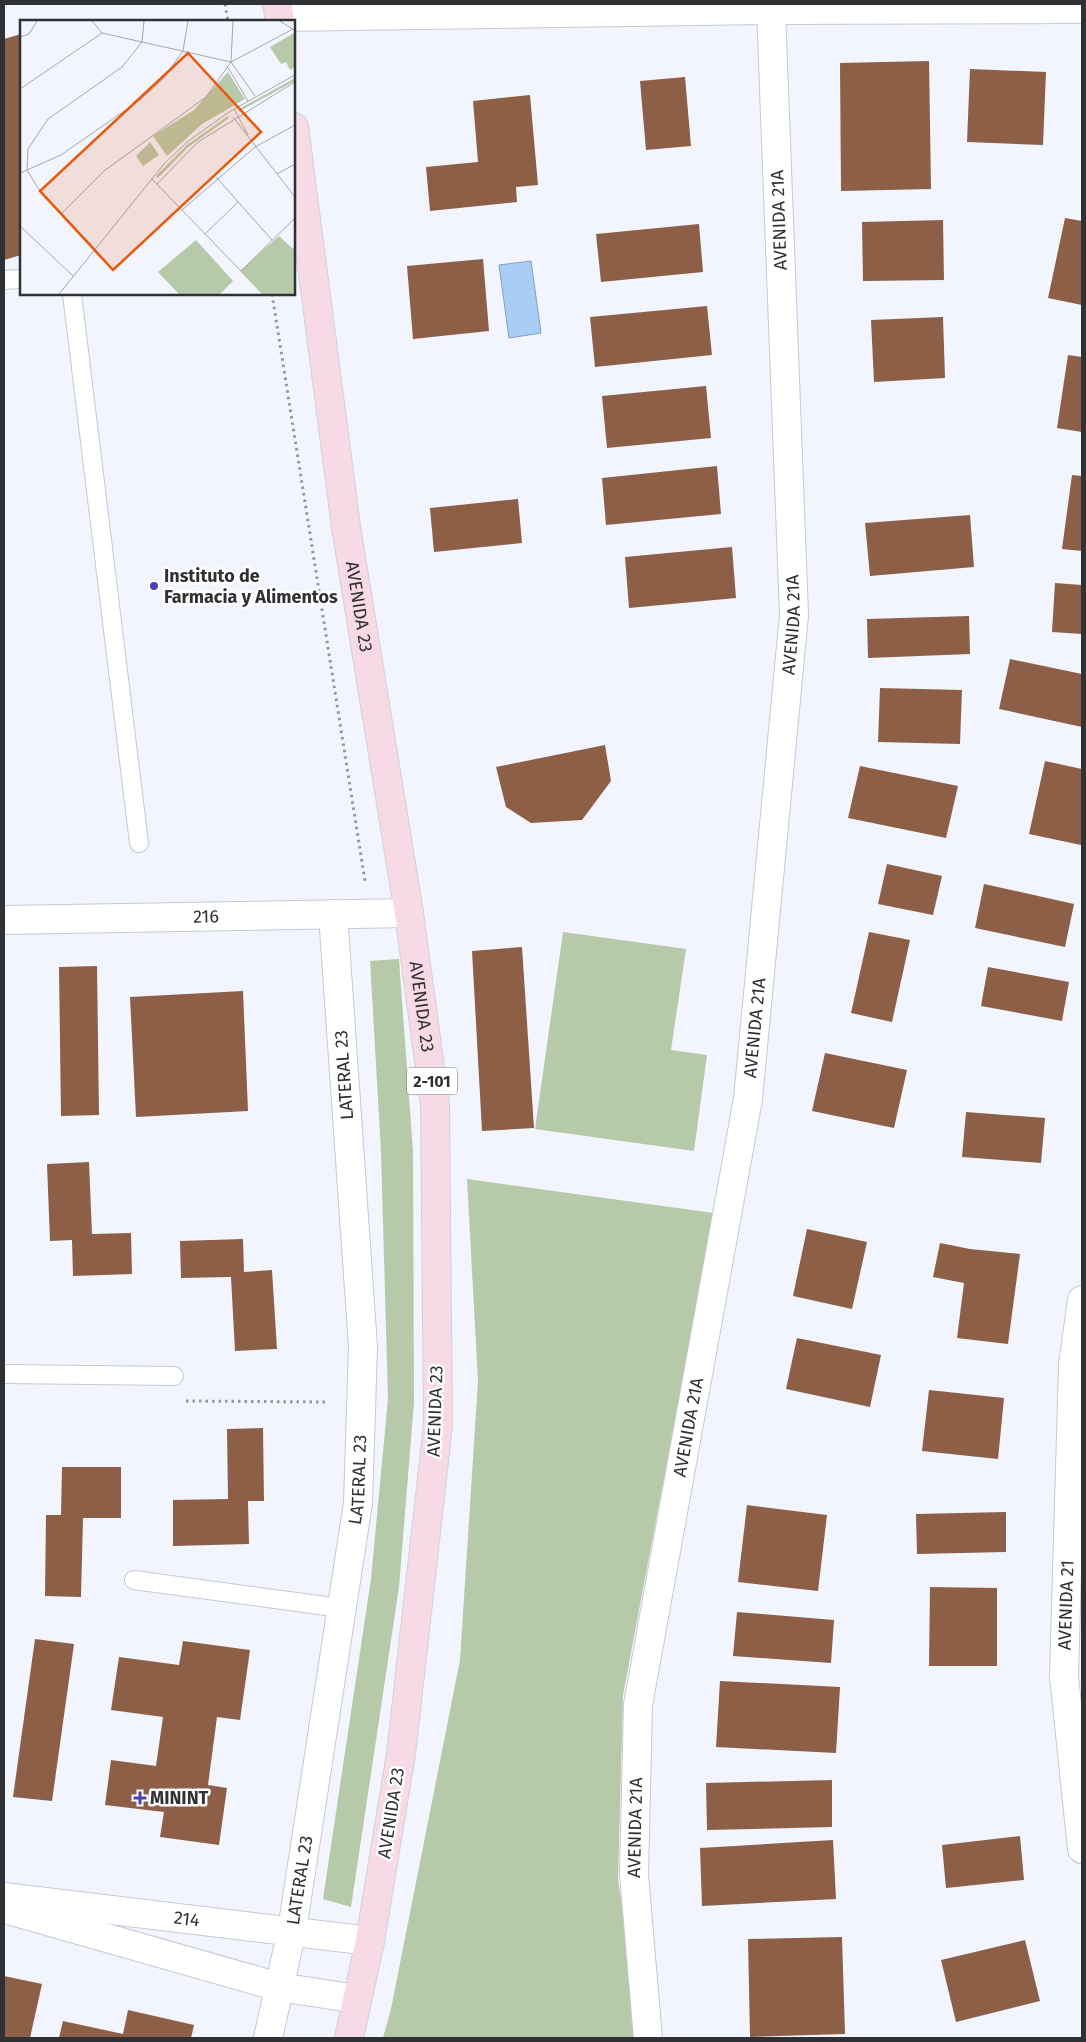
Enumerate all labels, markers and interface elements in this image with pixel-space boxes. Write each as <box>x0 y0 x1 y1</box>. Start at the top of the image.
inset map <box>20 20 295 295</box>
street label: AVENIDA 21A <box>766 169 792 271</box>
street label: AVENIDA 23 <box>341 560 377 654</box>
place label: Instituto de Farmacia y Alimentos <box>164 565 338 608</box>
street label: AVENIDA 21A <box>777 573 805 676</box>
marker: Instituto de Farmacia y Alimentos <box>148 580 160 592</box>
street label: 216 <box>193 905 219 928</box>
street label: AVENIDA 23 <box>405 960 439 1054</box>
street label: AVENIDA 21A <box>739 976 771 1079</box>
street label: LATERAL 23 <box>330 1029 358 1121</box>
road number: 2-101 <box>407 1068 457 1094</box>
street label: AVENIDA 23 <box>422 1365 448 1457</box>
street label: AVENIDA 21A <box>669 1375 708 1479</box>
street label: LATERAL 23 <box>344 1434 371 1526</box>
street label: AVENIDA 21 <box>1053 1560 1079 1650</box>
street label: AVENIDA 23 <box>373 1766 409 1860</box>
street label: AVENIDA 21A <box>623 1776 647 1878</box>
place label: MININT <box>150 1787 209 1809</box>
marker: MININT <box>134 1792 146 1804</box>
street label: LATERAL 23 <box>282 1834 317 1926</box>
street label: 214 <box>173 1906 201 1931</box>

